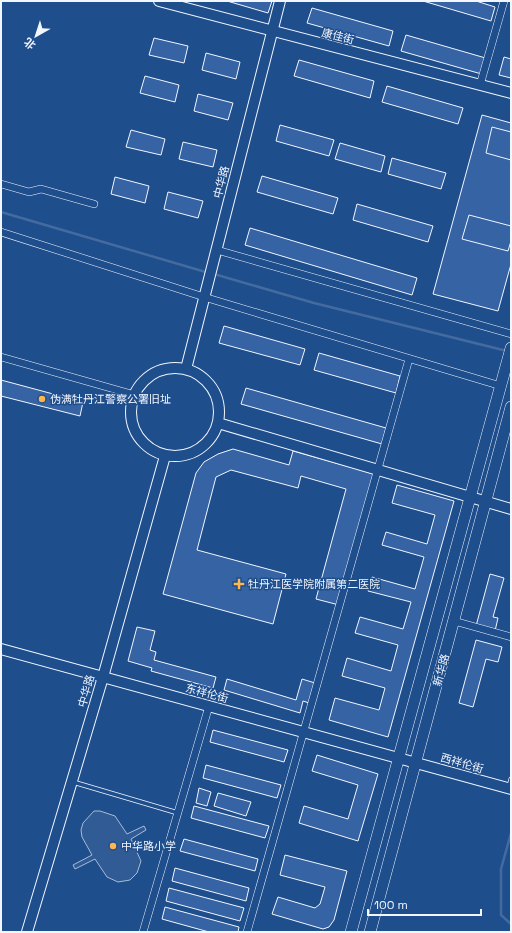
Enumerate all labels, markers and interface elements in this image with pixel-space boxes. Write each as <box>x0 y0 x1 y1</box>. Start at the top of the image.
north arrow <box>16 16 56 56</box>
street label: 康佳街 <box>320 25 356 47</box>
text: 北 <box>21 35 38 53</box>
street label: 中华路 <box>210 164 232 200</box>
place label: 伪满牡丹江警察公署旧址 <box>50 392 171 406</box>
marker: 伪满牡丹江警察公署旧址 <box>37 394 47 404</box>
place label: 牡丹江医学院附属第二医院 <box>248 577 380 591</box>
marker: 牡丹江医学院附属第二医院 <box>233 578 245 590</box>
street label: 新华路 <box>430 652 452 688</box>
street label: 中华路 <box>75 673 97 709</box>
street label: 东祥伦街 <box>184 681 230 705</box>
street label: 西祥伦街 <box>439 750 485 776</box>
place label: 中华路小学 <box>121 839 176 853</box>
marker: 中华路小学 <box>108 841 118 851</box>
scale bar <box>368 891 481 917</box>
text: 100 m <box>374 897 408 913</box>

